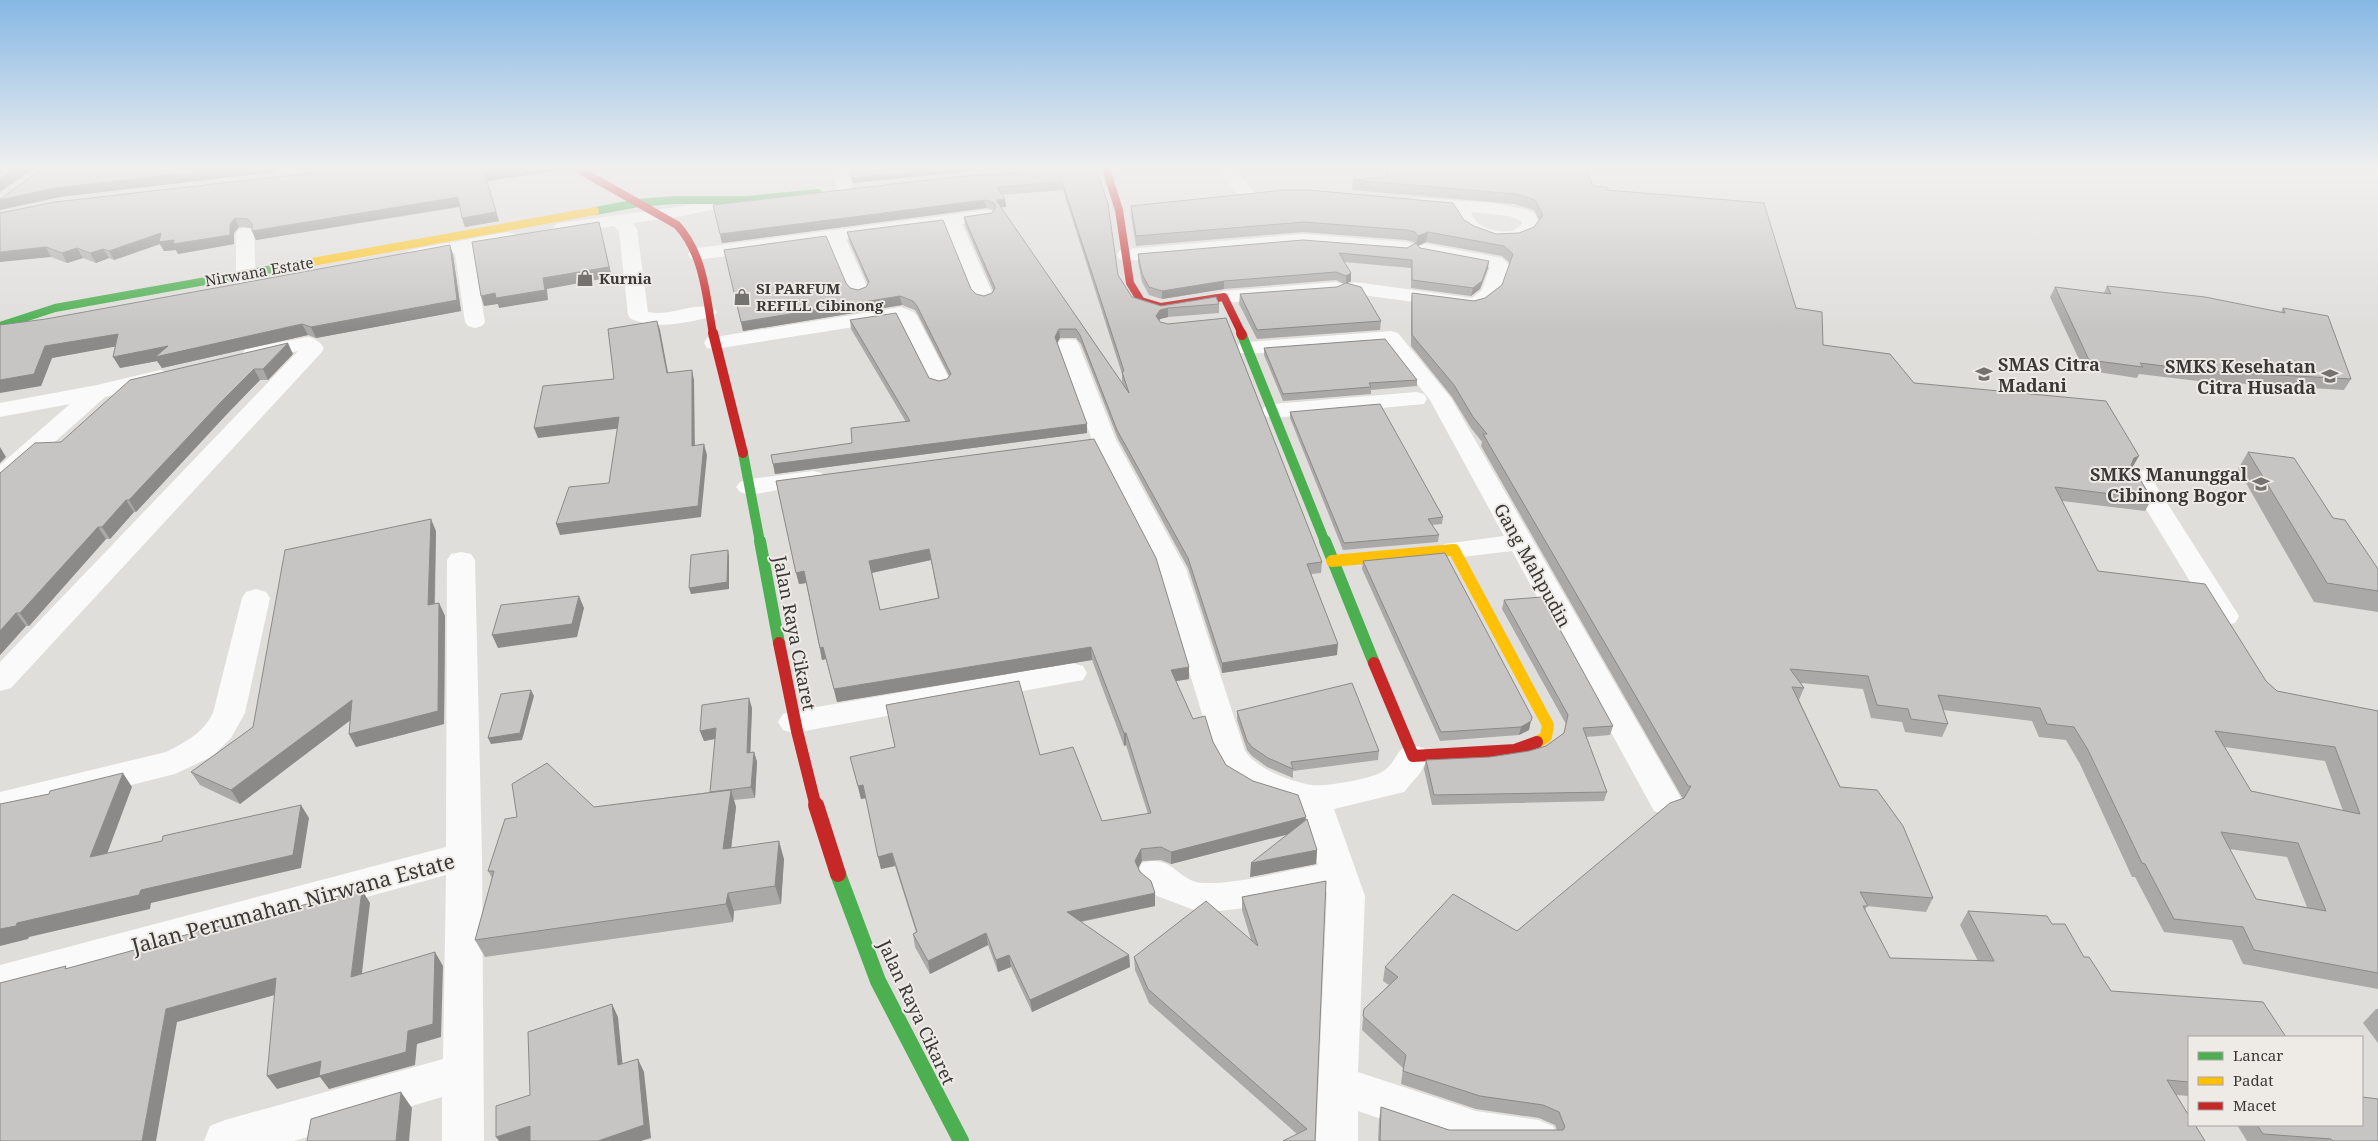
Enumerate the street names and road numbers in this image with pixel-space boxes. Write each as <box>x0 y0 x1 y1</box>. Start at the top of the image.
street label: Nirwana Estate <box>203 252 315 290</box>
street label: Gang Mahpudin <box>1489 499 1577 632</box>
street label: Jalan Raya Cikaret <box>768 553 822 712</box>
street label: Jalan Perumahan Nirwana Estate <box>127 846 458 960</box>
street label: Jalan Raya Cikaret <box>873 935 961 1088</box>

